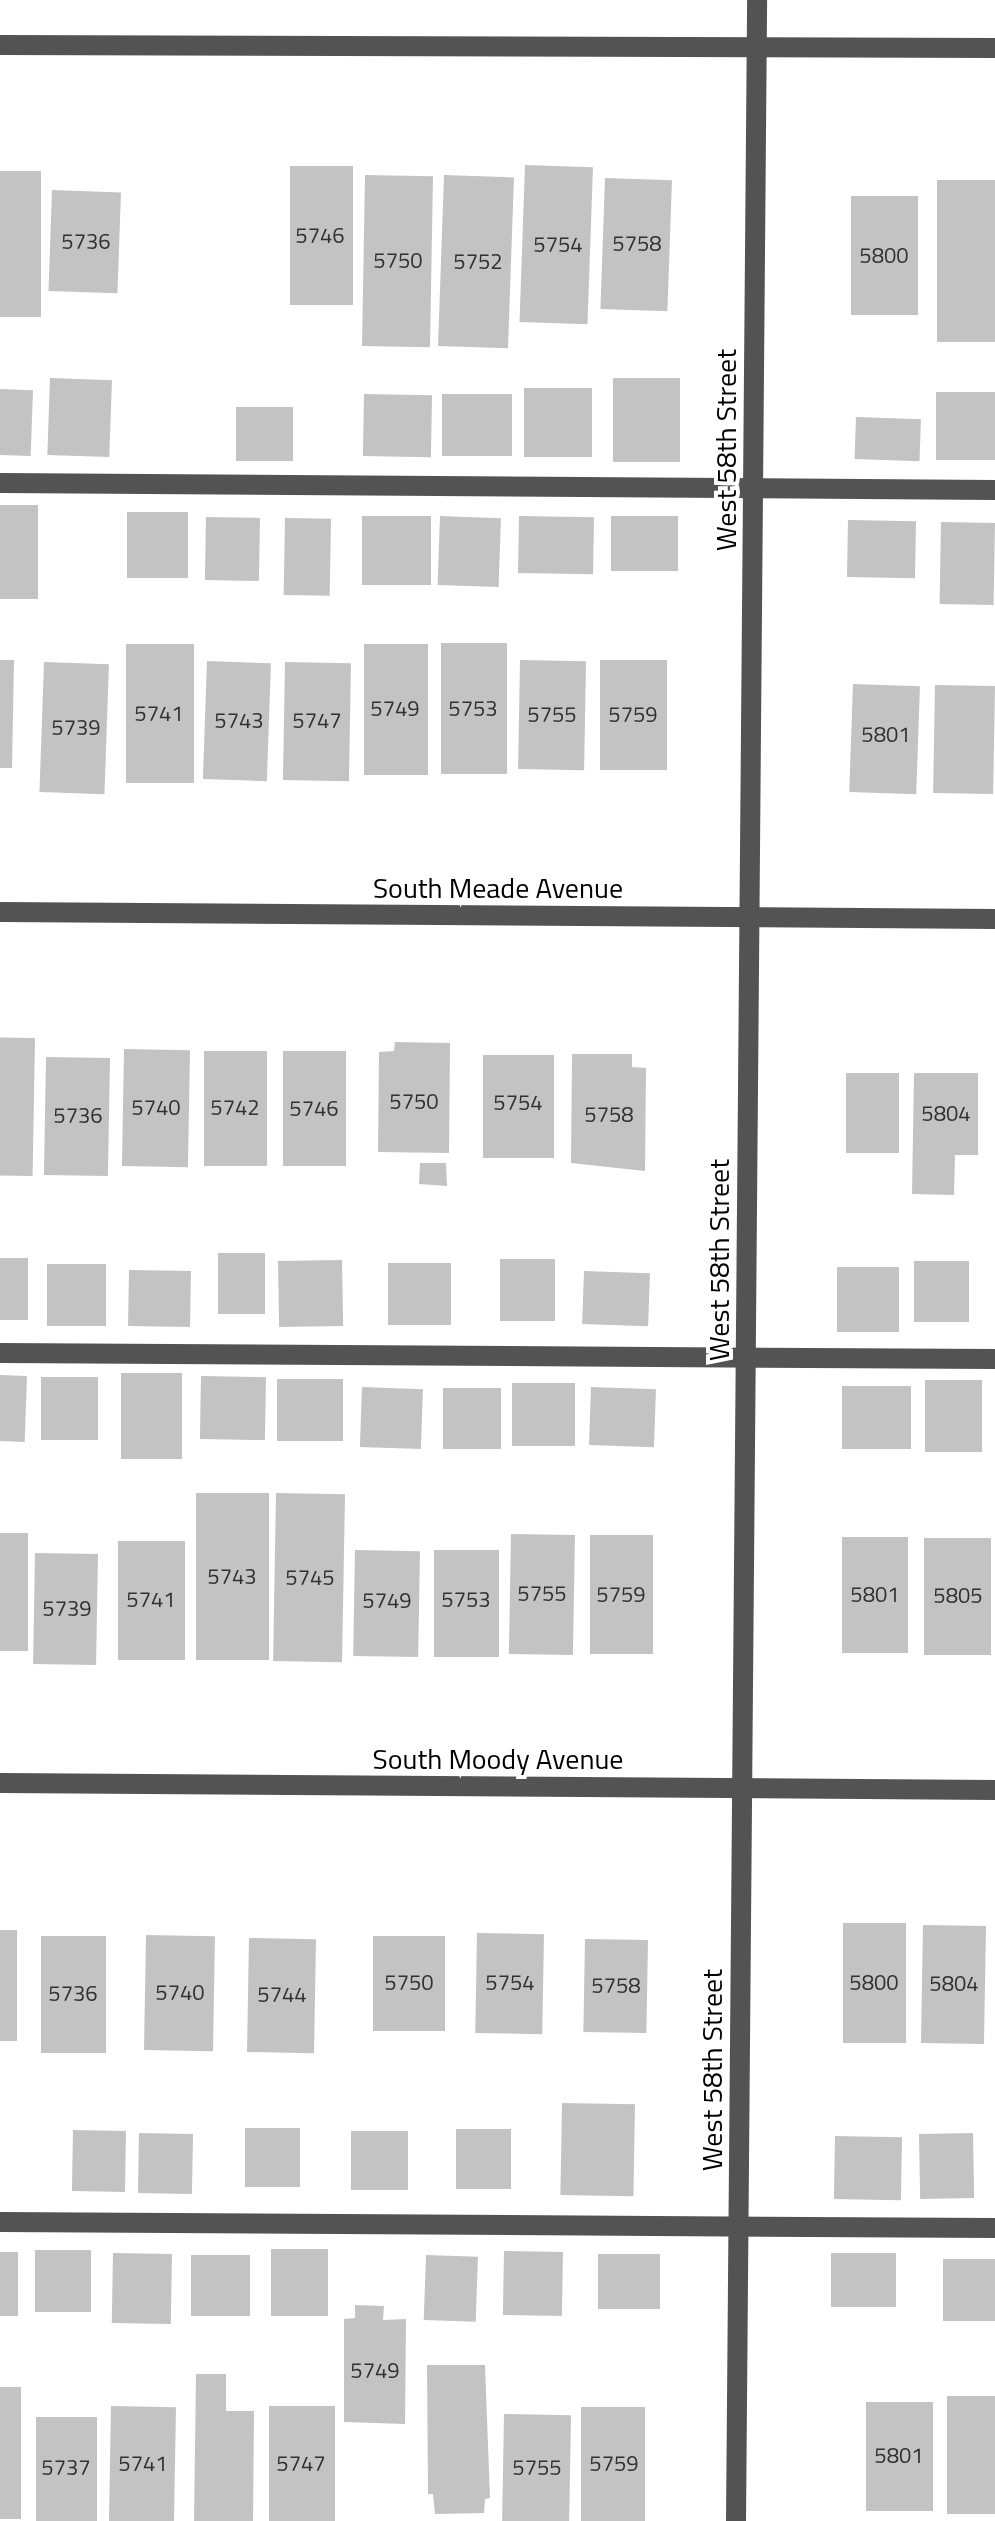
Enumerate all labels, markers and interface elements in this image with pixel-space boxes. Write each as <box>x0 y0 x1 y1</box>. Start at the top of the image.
house number: 5746 <box>295 223 345 249</box>
house number: 5736 <box>61 229 111 255</box>
house number: 5758 <box>612 231 662 257</box>
house number: 5754 <box>533 232 583 258</box>
house number: 5800 <box>859 243 909 269</box>
house number: 5750 <box>373 248 423 274</box>
house number: 5752 <box>453 249 503 275</box>
street label: West 58th Street <box>709 349 743 551</box>
house number: 5749 <box>370 696 420 722</box>
house number: 5753 <box>448 696 498 722</box>
house number: 5741 <box>134 701 184 727</box>
house number: 5755 <box>527 702 577 728</box>
house number: 5759 <box>608 702 658 728</box>
house number: 5743 <box>214 708 264 734</box>
house number: 5747 <box>292 708 342 734</box>
house number: 5739 <box>51 715 101 741</box>
house number: 5801 <box>861 722 911 748</box>
street label: South Meade Avenue <box>373 871 623 905</box>
house number: 5750 <box>389 1089 439 1115</box>
house number: 5754 <box>493 1090 543 1116</box>
house number: 5740 <box>131 1095 181 1121</box>
house number: 5742 <box>210 1095 260 1121</box>
house number: 5746 <box>289 1096 339 1122</box>
house number: 5804 <box>921 1101 971 1127</box>
house number: 5758 <box>584 1102 634 1128</box>
house number: 5736 <box>53 1103 103 1129</box>
street label: West 58th Street <box>702 1159 736 1361</box>
house number: 5743 <box>207 1564 257 1590</box>
house number: 5745 <box>285 1565 335 1591</box>
house number: 5755 <box>517 1581 567 1607</box>
house number: 5759 <box>596 1582 646 1608</box>
house number: 5801 <box>850 1582 900 1608</box>
house number: 5805 <box>933 1583 983 1609</box>
house number: 5741 <box>126 1587 176 1613</box>
house number: 5753 <box>441 1587 491 1613</box>
house number: 5749 <box>362 1588 412 1614</box>
house number: 5739 <box>42 1596 92 1622</box>
street label: South Moody Avenue <box>373 1742 623 1776</box>
street label: West 58th Street <box>695 1969 729 2171</box>
house number: 5750 <box>384 1970 434 1996</box>
house number: 5754 <box>485 1970 535 1996</box>
house number: 5800 <box>849 1970 899 1996</box>
house number: 5804 <box>929 1971 979 1997</box>
house number: 5758 <box>591 1973 641 1999</box>
house number: 5740 <box>155 1980 205 2006</box>
house number: 5736 <box>48 1981 98 2007</box>
house number: 5744 <box>257 1982 307 2008</box>
house number: 5749 <box>350 2358 400 2384</box>
house number: 5801 <box>874 2443 924 2469</box>
house number: 5741 <box>118 2451 168 2477</box>
house number: 5747 <box>276 2451 326 2477</box>
house number: 5759 <box>589 2451 639 2477</box>
house number: 5737 <box>41 2455 91 2481</box>
house number: 5755 <box>512 2455 562 2481</box>

